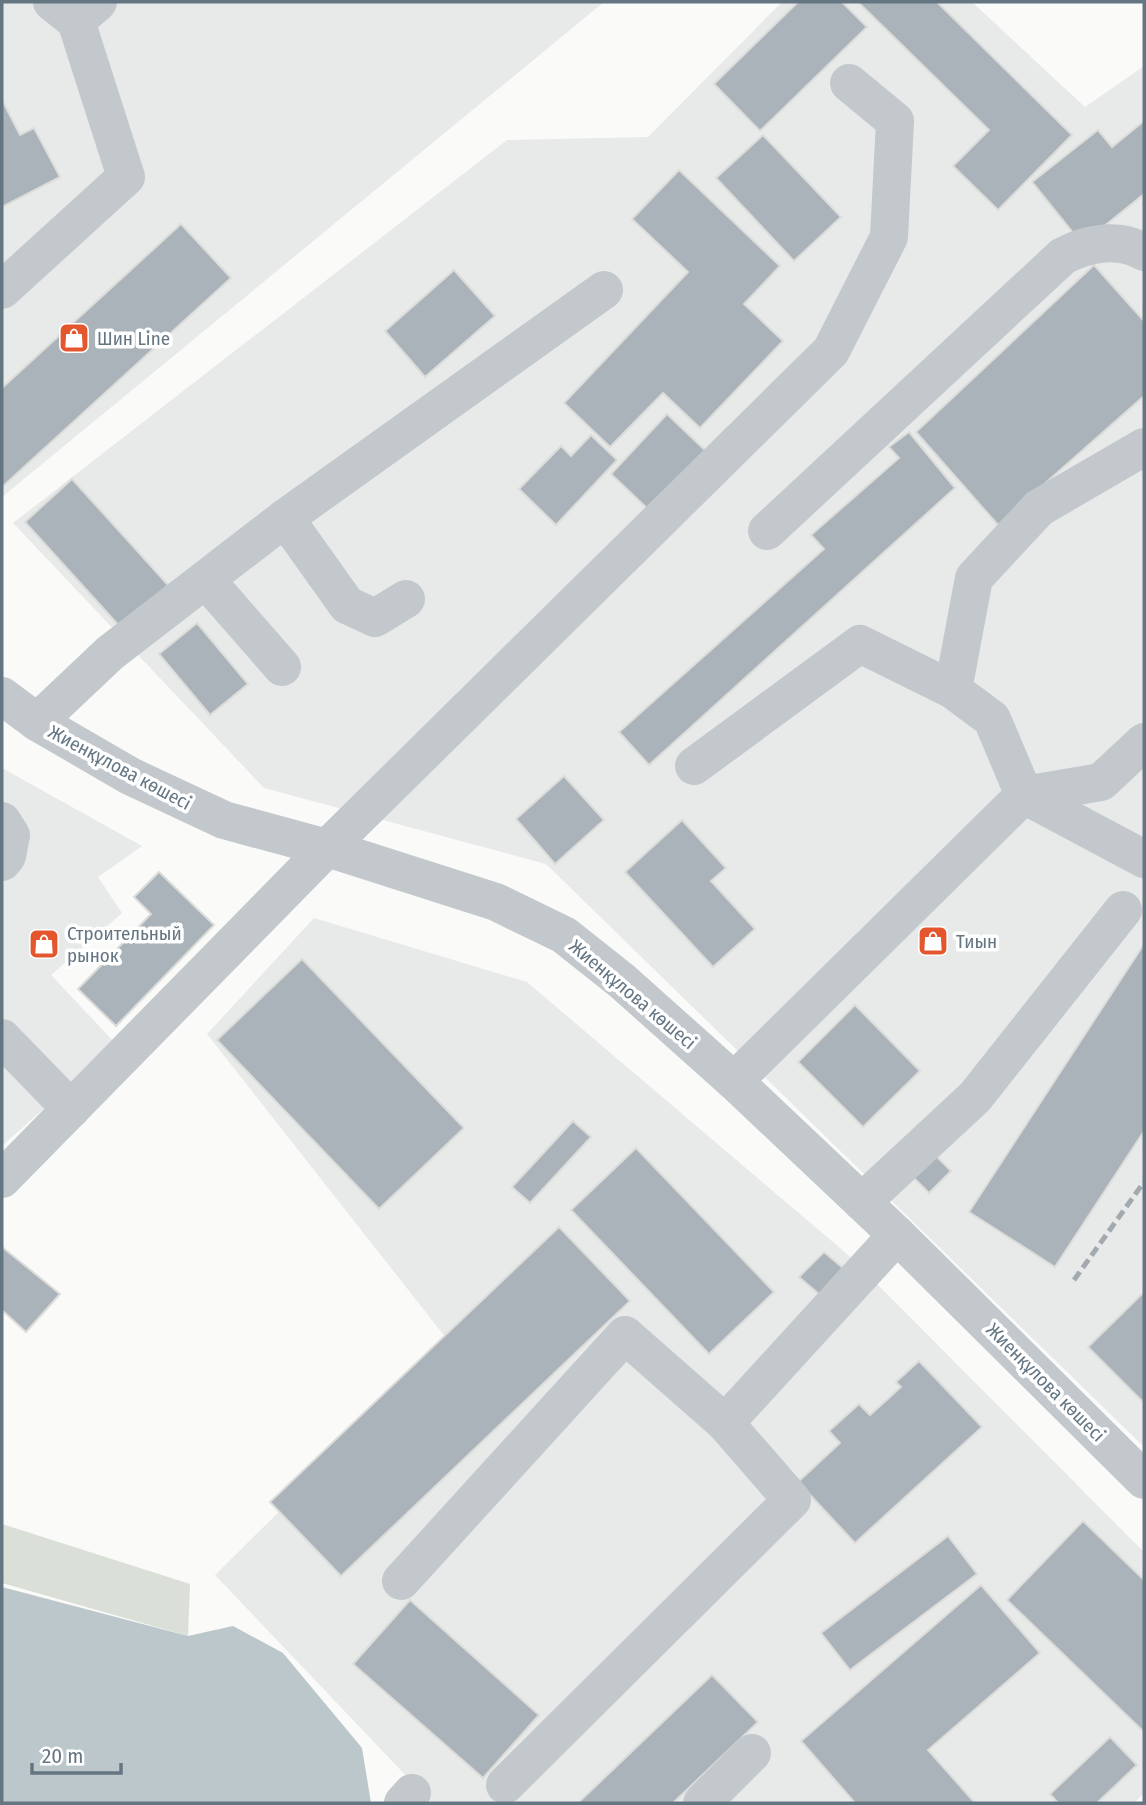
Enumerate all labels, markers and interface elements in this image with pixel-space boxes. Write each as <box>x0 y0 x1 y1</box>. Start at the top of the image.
shop icon: Шин Line <box>57 321 91 355</box>
place label: Шин Line <box>97 327 170 350</box>
street label: Жиенқұлова көшесі <box>44 720 195 815</box>
place label: Строительный рынок <box>67 922 182 967</box>
shop icon: Тиын <box>916 924 950 958</box>
shop icon: Строительный рынок <box>27 927 61 961</box>
place label: Тиын <box>956 930 997 953</box>
street label: Жиенқұлова көшесі <box>565 935 701 1054</box>
street label: Жиенқұлова көшесі <box>981 1318 1110 1447</box>
scale bar <box>32 1731 121 1775</box>
text: 20 m <box>42 1743 83 1769</box>

